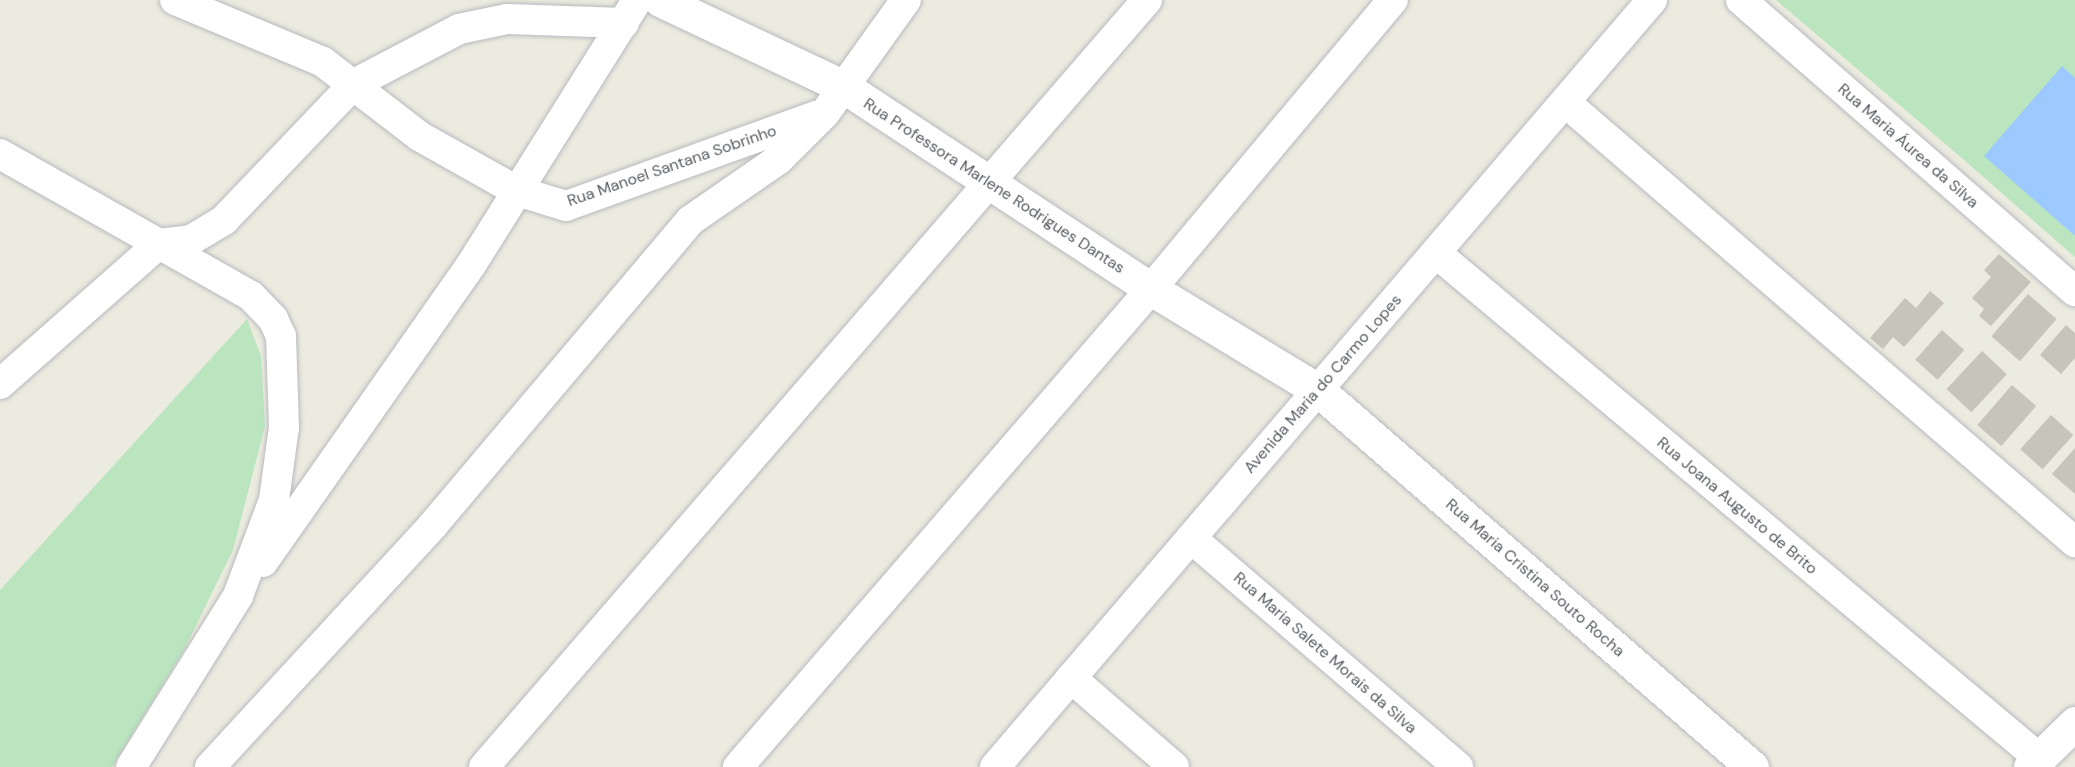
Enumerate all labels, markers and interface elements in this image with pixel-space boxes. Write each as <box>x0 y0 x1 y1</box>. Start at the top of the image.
street label: Rua Maria Áurea da Silva <box>1834 80 1982 212</box>
street label: Rua Professora Marlene Rodrigues Dantas <box>860 94 1128 278</box>
street label: Rua Manoel Santana Sobrinho <box>565 121 779 211</box>
street label: Avenida Maria do Carmo Lopes <box>1240 291 1406 477</box>
street label: Rua Joana Augusto de Brito <box>1653 433 1821 579</box>
street label: Rua Maria Cristina Souto Rocha <box>1442 495 1628 661</box>
street label: Rua Maria Salete Morais da Silva <box>1230 568 1420 738</box>

